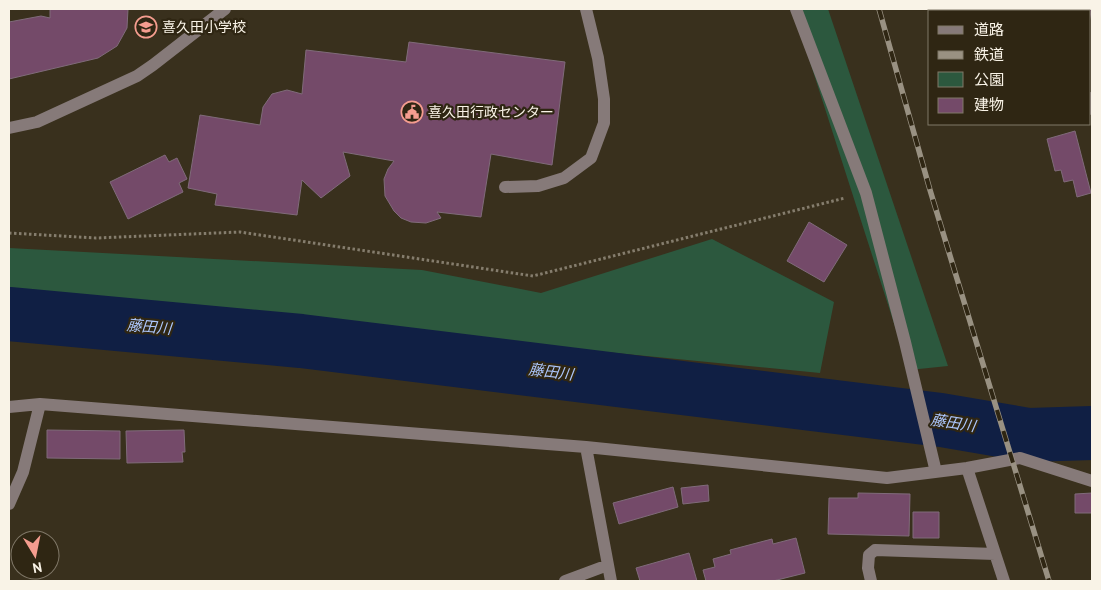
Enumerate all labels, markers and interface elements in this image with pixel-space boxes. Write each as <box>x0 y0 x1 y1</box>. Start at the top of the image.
legend <box>928 10 1091 125</box>
school or university icon: 喜久田小学校 <box>134 15 158 39</box>
place label: 喜久田小学校 <box>162 18 246 36</box>
text: 道路 <box>974 20 1004 39</box>
text: 鉄道 <box>974 45 1004 64</box>
text: 公園 <box>974 70 1004 89</box>
text: 建物 <box>974 95 1004 114</box>
public building icon: 喜久田行政センター <box>400 100 424 124</box>
place label: 喜久田行政センター <box>428 103 554 121</box>
water label: 藤田川 <box>126 315 174 338</box>
water label: 藤田川 <box>528 359 577 384</box>
water label: 藤田川 <box>929 410 979 436</box>
north arrow <box>10 530 60 580</box>
text: N <box>31 558 43 577</box>

